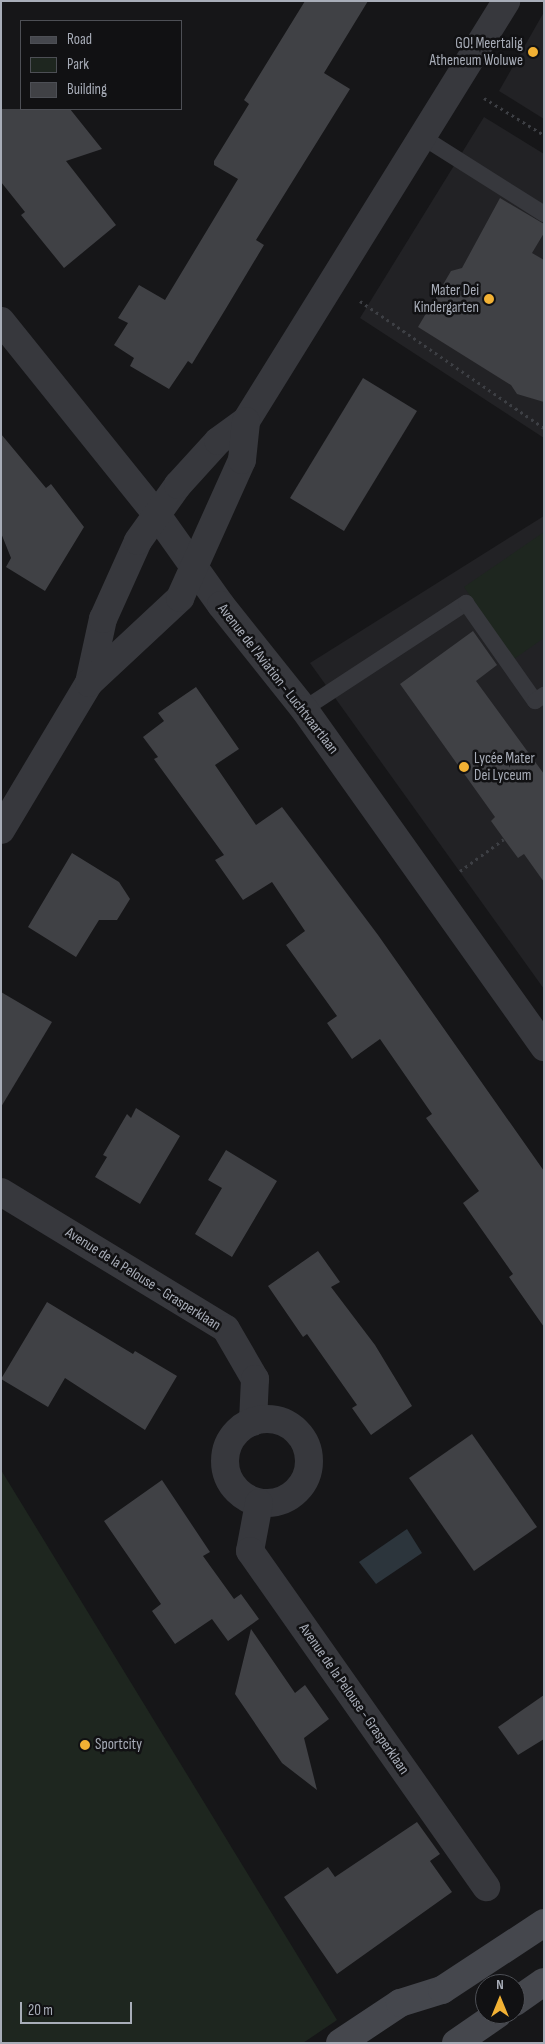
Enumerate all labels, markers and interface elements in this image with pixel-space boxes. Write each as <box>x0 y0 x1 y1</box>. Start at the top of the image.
legend <box>20 20 182 110</box>
text: Road <box>67 30 92 49</box>
place label: GO! Meertalig Atheneum Woluwe <box>430 34 523 69</box>
marker: GO! Meertalig Atheneum Woluwe <box>527 46 539 58</box>
text: Park <box>67 55 89 74</box>
text: Building <box>67 80 107 99</box>
place label: Mater Dei Kindergarten <box>414 281 479 316</box>
marker: Mater Dei Kindergarten <box>483 293 495 305</box>
street label: Avenue de l'Aviation - Luchtvaartlaan <box>214 600 342 758</box>
place label: Lycée Mater Dei Lyceum <box>474 749 535 784</box>
marker: Lycée Mater Dei Lyceum <box>458 761 470 773</box>
street label: Avenue de la Pelouse - Grasperklaan <box>62 1224 224 1334</box>
street label: Avenue de la Pelouse - Grasperklaan <box>295 1620 413 1778</box>
place label: Sportcity <box>95 1736 142 1754</box>
marker: Sportcity <box>79 1739 91 1751</box>
north arrow <box>475 1974 525 2024</box>
text: N <box>496 1976 504 1993</box>
scale bar <box>22 1992 135 2024</box>
text: 20 m <box>28 2001 53 2020</box>

